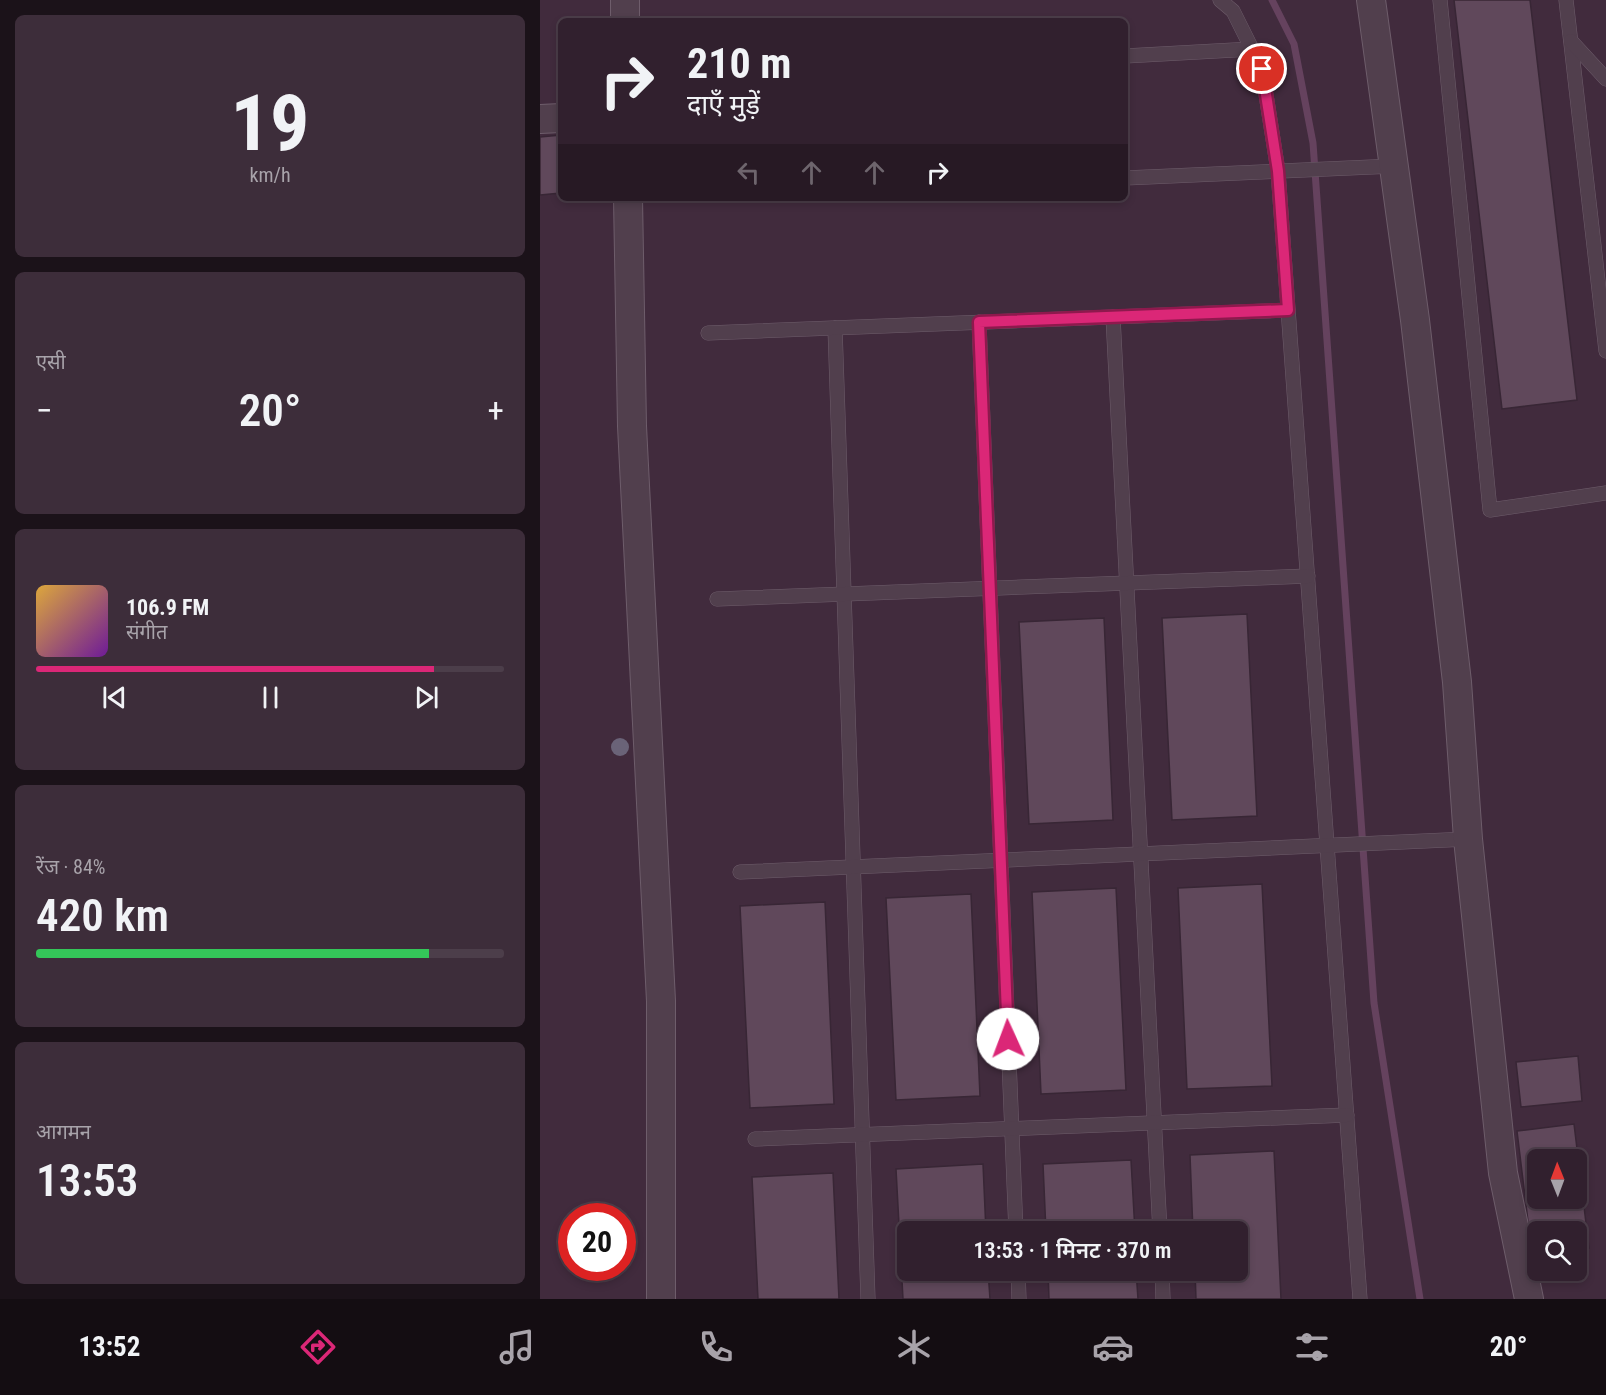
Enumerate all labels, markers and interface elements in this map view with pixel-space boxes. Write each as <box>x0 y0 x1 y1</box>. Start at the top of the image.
text: 210 m <box>687 39 792 88</box>
icon: right <box>588 42 666 120</box>
pin <box>1236 43 1287 94</box>
icon: arrive <box>1245 52 1278 85</box>
text: 19 <box>231 78 309 169</box>
text: दाएँ मुड़ें <box>687 89 760 121</box>
icon: left <box>732 156 765 189</box>
icon: ahead <box>795 156 828 189</box>
icon: ahead <box>858 156 891 189</box>
icon: right <box>921 156 954 189</box>
text: km/h <box>249 163 291 187</box>
text: एसी <box>36 350 66 374</box>
text: 20° <box>239 384 301 437</box>
text: − <box>36 391 53 430</box>
text: + <box>488 391 504 430</box>
text: 106.9 FM <box>126 595 209 620</box>
text: संगीत <box>126 620 167 644</box>
icon: previous <box>98 681 131 714</box>
icon: pause <box>254 681 287 714</box>
icon: next <box>410 681 443 714</box>
text: रेंज · 84% <box>36 855 105 879</box>
text: 420 km <box>36 889 169 942</box>
position arrow <box>976 1007 1040 1071</box>
text: आगमन <box>36 1120 91 1144</box>
north arrow <box>1527 1149 1587 1209</box>
map controls <box>1527 1149 1587 1281</box>
text: 13:53 <box>36 1154 138 1207</box>
speed limit sign: 20 <box>558 1203 636 1281</box>
button: search <box>1527 1221 1587 1281</box>
text: 13:53 · 1 मिनट · 370 m <box>974 1238 1171 1263</box>
icon: directions <box>297 1326 339 1368</box>
icon: music <box>496 1326 538 1368</box>
icon: phone <box>695 1326 737 1368</box>
icon: climate <box>893 1326 935 1368</box>
icon: car <box>1092 1326 1134 1368</box>
icon: filters <box>1291 1326 1333 1368</box>
text: 13:52 <box>78 1331 140 1363</box>
text: 20° <box>1490 1331 1528 1363</box>

